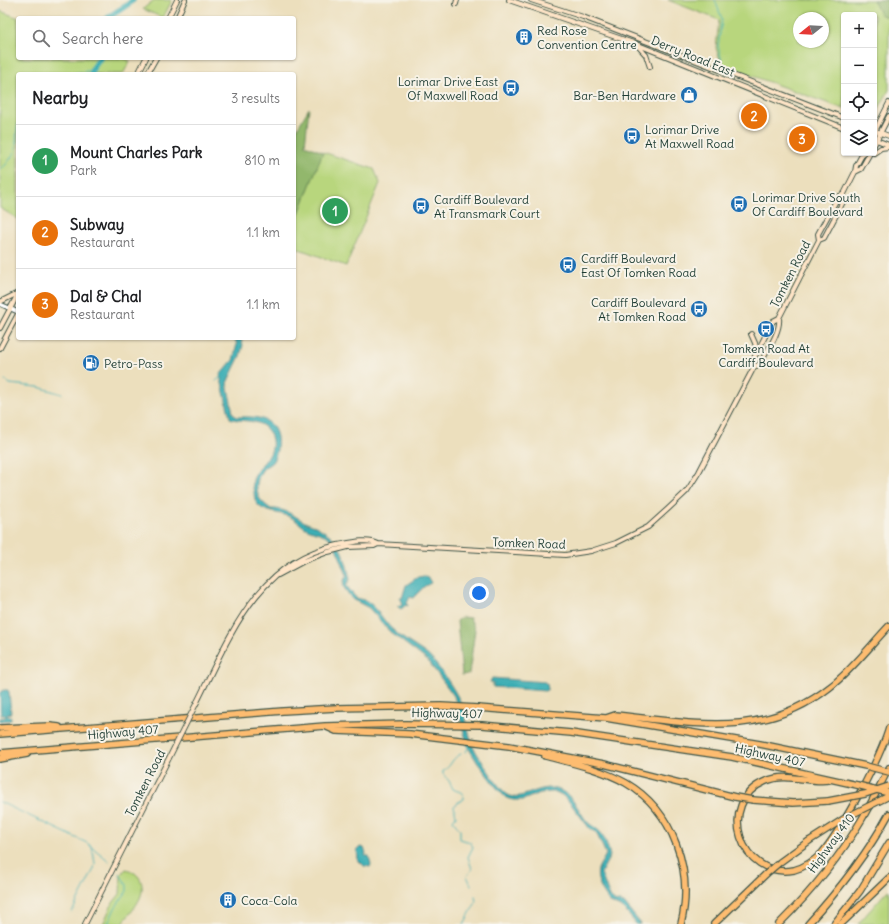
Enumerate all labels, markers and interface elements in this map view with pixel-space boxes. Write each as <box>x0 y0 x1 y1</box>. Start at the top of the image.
north arrow <box>793 12 829 48</box>
map controls <box>841 12 877 156</box>
button: + <box>841 12 877 48</box>
search box <box>16 16 296 60</box>
place label: Red Rose Convention Centre <box>537 23 637 52</box>
icon: search <box>30 27 52 49</box>
building icon: Red Rose Convention Centre <box>514 27 534 47</box>
text: Search here <box>62 29 143 48</box>
street label: Derry Road East <box>649 32 737 80</box>
button: − <box>841 48 877 84</box>
place label: Lorimar Drive East Of Maxwell Road <box>398 74 498 103</box>
bus stop icon: Lorimar Drive East Of Maxwell Road <box>501 78 521 98</box>
button: locate <box>841 84 877 120</box>
shop icon: Bar-Ben Hardware <box>679 85 699 105</box>
text: Nearby <box>32 87 88 109</box>
place label: Bar-Ben Hardware <box>573 88 676 103</box>
text: 3 results <box>231 90 280 107</box>
pin: 2 <box>741 101 767 131</box>
button: layers <box>841 120 877 156</box>
place label: Lorimar Drive At Maxwell Road <box>645 122 734 151</box>
pin: 3 <box>789 124 815 154</box>
bus stop icon: Lorimar Drive At Maxwell Road <box>622 126 642 146</box>
text: Mount Charles Park <box>70 143 202 162</box>
text: 1 <box>42 152 48 169</box>
text: 810 m <box>244 152 280 169</box>
text: Park <box>70 162 97 179</box>
place label: Lorimar Drive South Of Cardiff Boulevard <box>752 190 863 219</box>
place label: Cardiff Boulevard At Transmark Court <box>434 192 540 221</box>
bus stop icon: Lorimar Drive South Of Cardiff Boulevard <box>729 194 749 214</box>
pin: 1 <box>322 196 348 226</box>
bus stop icon: Cardiff Boulevard At Transmark Court <box>411 196 431 216</box>
text: Subway <box>70 215 124 234</box>
text: 2 <box>41 224 49 241</box>
text: 1.1 km <box>246 224 280 241</box>
text: Restaurant <box>70 234 135 251</box>
street label: Tomken Road <box>767 238 813 310</box>
place label: Cardiff Boulevard East Of Tomken Road <box>581 251 696 280</box>
bus stop icon: Cardiff Boulevard East Of Tomken Road <box>558 255 578 275</box>
text: Dal & Chal <box>70 287 142 306</box>
place label: Cardiff Boulevard At Tomken Road <box>591 295 686 324</box>
text: 3 <box>41 296 49 313</box>
text: 1.1 km <box>246 296 280 313</box>
bus stop icon: Cardiff Boulevard At Tomken Road <box>689 299 709 319</box>
text: Restaurant <box>70 306 135 323</box>
bus stop icon: Tomken Road At Cardiff Boulevard <box>756 319 776 339</box>
place label: Tomken Road At Cardiff Boulevard <box>718 341 814 370</box>
fuel station icon: Petro-Pass <box>81 353 101 373</box>
place label: Petro-Pass <box>104 356 163 371</box>
street label: Tomken Road <box>492 534 566 552</box>
your location <box>469 583 489 603</box>
street label: Highway 407 <box>411 705 483 721</box>
street label: Highway 407 <box>87 721 159 743</box>
street label: Highway 407 <box>734 740 807 770</box>
street label: Tomken Road <box>122 747 168 819</box>
street label: Highway 410 <box>804 810 858 876</box>
building icon: Coca-Cola <box>218 890 238 910</box>
place label: Coca-Cola <box>241 893 298 908</box>

